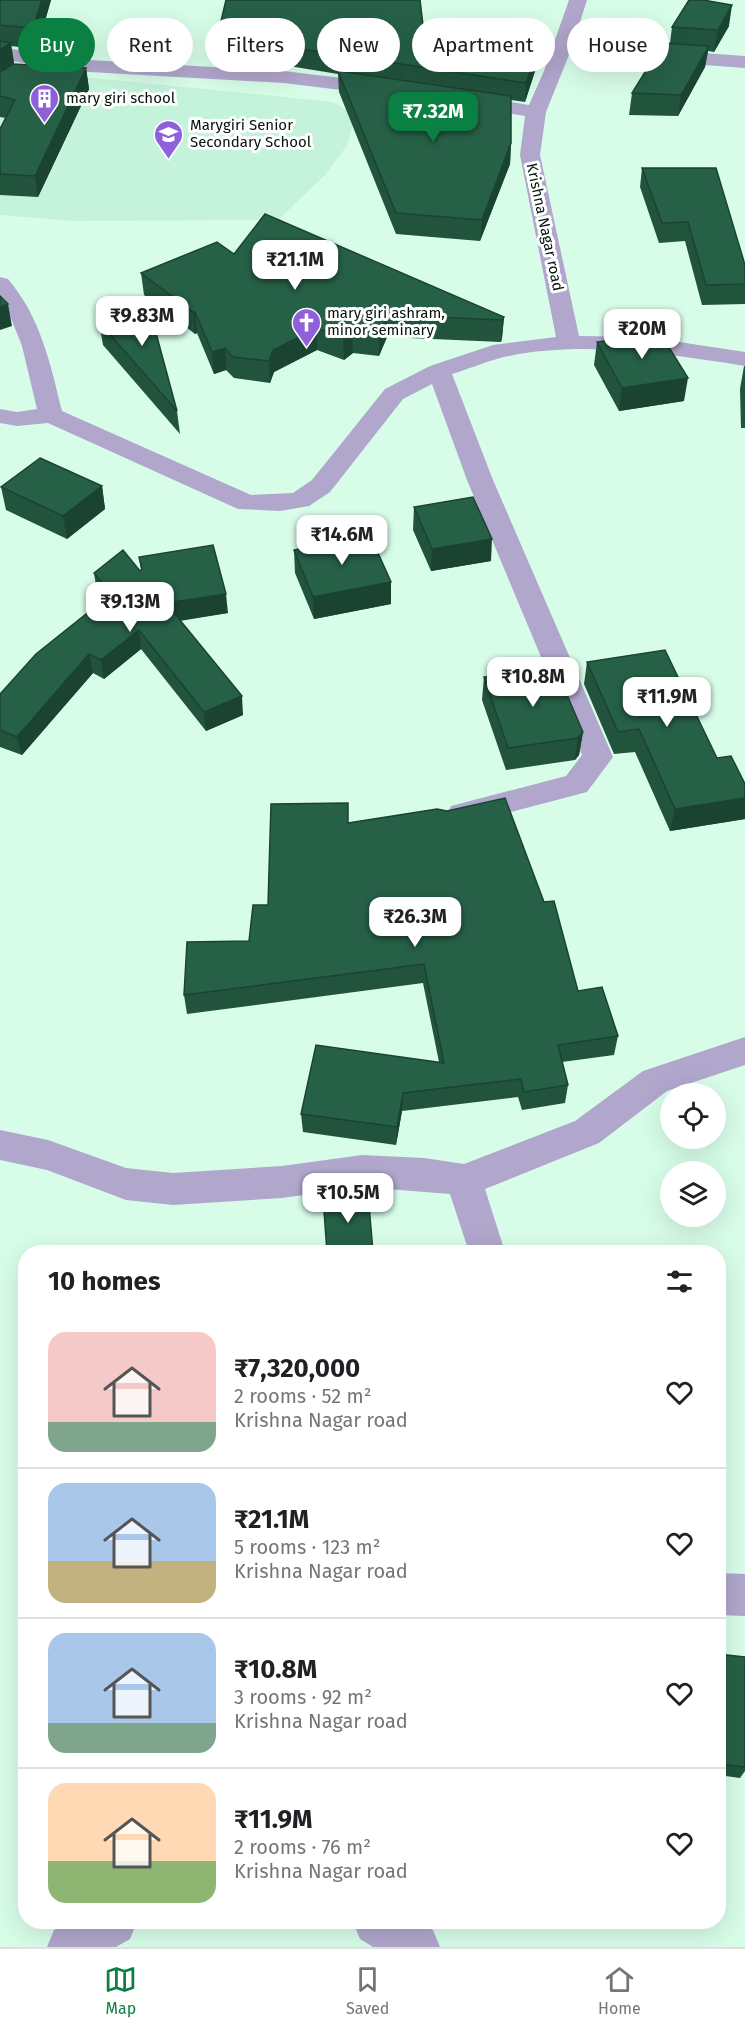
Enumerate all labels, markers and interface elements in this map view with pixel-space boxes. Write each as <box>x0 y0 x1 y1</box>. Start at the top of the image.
chip: Buy <box>18 18 95 72</box>
chip: Rent <box>107 18 193 72</box>
chip: Filters <box>205 18 305 72</box>
chip: New <box>317 18 400 72</box>
chip: Apartment <box>412 18 555 72</box>
chip: House <box>567 18 669 72</box>
building icon: mary giri school <box>29 82 61 124</box>
place label: mary giri school <box>66 89 176 107</box>
pin: ₹7.32M <box>384 92 482 143</box>
text: ₹7.32M <box>402 99 464 123</box>
place label: Marygiri Senior Secondary School <box>190 116 312 151</box>
school or university icon: Marygiri Senior Secondary School <box>153 118 185 160</box>
street label: Krishna Nagar road <box>523 161 567 293</box>
pin: ₹21.1M <box>246 240 344 291</box>
text: ₹21.1M <box>266 247 324 271</box>
pin: ₹9.83M <box>93 296 191 347</box>
text: ₹9.83M <box>110 303 174 327</box>
place label: mary giri ashram, minor seminary <box>327 304 445 339</box>
church icon: mary giri ashram, minor seminary <box>290 306 322 348</box>
pin: ₹20M <box>606 309 678 360</box>
text: ₹20M <box>618 316 666 340</box>
pin: ₹14.6M <box>293 515 391 566</box>
text: ₹14.6M <box>310 522 374 546</box>
pin: ₹9.13M <box>81 582 179 633</box>
text: ₹9.13M <box>100 589 160 613</box>
pin: ₹10.8M <box>484 657 582 708</box>
text: ₹10.8M <box>501 664 565 688</box>
pin: ₹11.9M <box>618 677 716 728</box>
text: ₹11.9M <box>637 684 697 708</box>
pin: ₹26.3M <box>366 897 464 948</box>
text: ₹26.3M <box>383 904 447 928</box>
map controls <box>660 1083 726 1227</box>
button: locate <box>660 1083 726 1149</box>
button: layers <box>660 1161 726 1227</box>
pin: ₹10.5M <box>299 1173 397 1224</box>
text: ₹10.5M <box>316 1180 380 1204</box>
icon: filters <box>663 1265 696 1298</box>
text: 10 homes <box>48 1266 161 1297</box>
text: ₹7,320,000 <box>234 1353 360 1384</box>
icon: home <box>96 1356 168 1428</box>
icon: heart <box>663 1376 696 1409</box>
text: 2 rooms · 52 m² <box>234 1384 372 1408</box>
text: Krishna Nagar road <box>234 1408 408 1432</box>
text: ₹21.1M <box>234 1504 309 1535</box>
icon: home <box>96 1507 168 1579</box>
icon: heart <box>663 1527 696 1560</box>
text: 5 rooms · 123 m² <box>234 1535 380 1559</box>
text: Krishna Nagar road <box>234 1559 408 1583</box>
text: ₹10.8M <box>234 1654 317 1685</box>
icon: home <box>96 1657 168 1729</box>
icon: heart <box>663 1677 696 1710</box>
text: 3 rooms · 92 m² <box>234 1685 372 1709</box>
text: Krishna Nagar road <box>234 1709 408 1733</box>
text: ₹11.9M <box>234 1804 312 1835</box>
icon: home <box>96 1807 168 1879</box>
icon: heart <box>663 1827 696 1860</box>
text: 2 rooms · 76 m² <box>234 1835 371 1859</box>
text: Krishna Nagar road <box>234 1859 408 1883</box>
tab: Map <box>104 1963 137 2018</box>
tab: Saved <box>346 1963 389 2018</box>
tab: Home <box>598 1963 641 2018</box>

